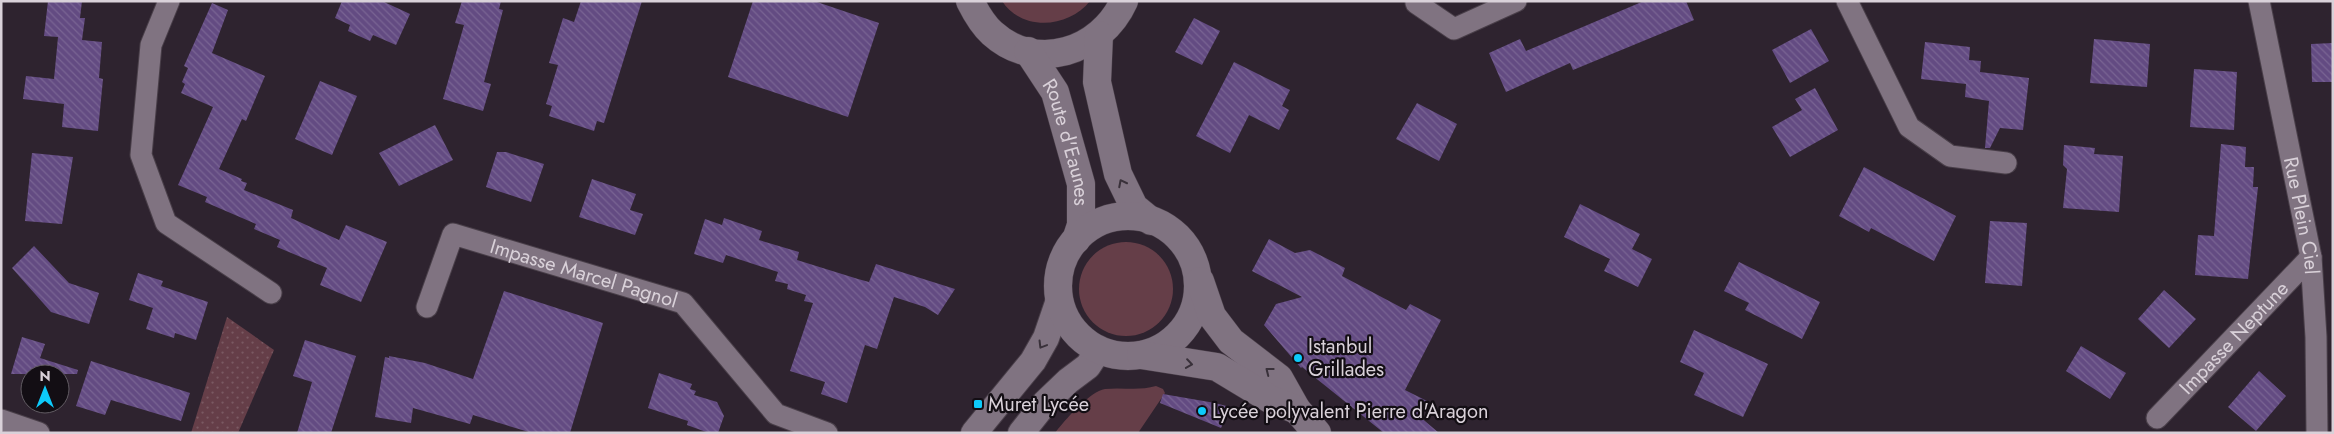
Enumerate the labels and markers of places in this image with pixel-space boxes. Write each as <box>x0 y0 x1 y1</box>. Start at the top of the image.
place label: Istanbul Grillades <box>1308 332 1384 384</box>
marker: Istanbul Grillades <box>1292 352 1304 364</box>
place label: Muret Lycée <box>988 390 1089 419</box>
place label: Lycée polyvalent Pierre d'Aragon <box>1212 397 1488 426</box>
marker: Muret Lycée <box>972 398 984 410</box>
marker: Lycée polyvalent Pierre d'Aragon <box>1196 405 1208 417</box>

